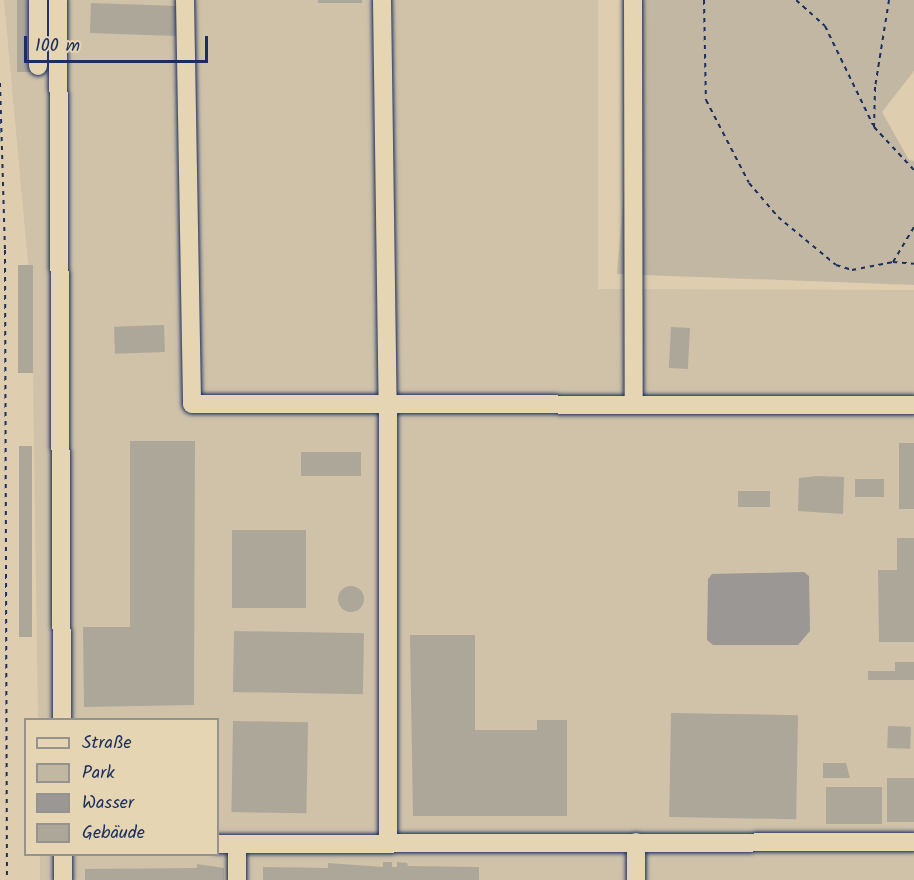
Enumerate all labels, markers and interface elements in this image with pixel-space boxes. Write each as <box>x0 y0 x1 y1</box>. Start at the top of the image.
scale bar <box>27 24 212 62</box>
text: 100 m <box>35 32 80 61</box>
legend <box>24 718 219 856</box>
text: Straße <box>82 729 132 758</box>
text: Park <box>82 759 115 788</box>
text: Wasser <box>82 789 134 818</box>
text: Gebäude <box>82 819 145 848</box>

